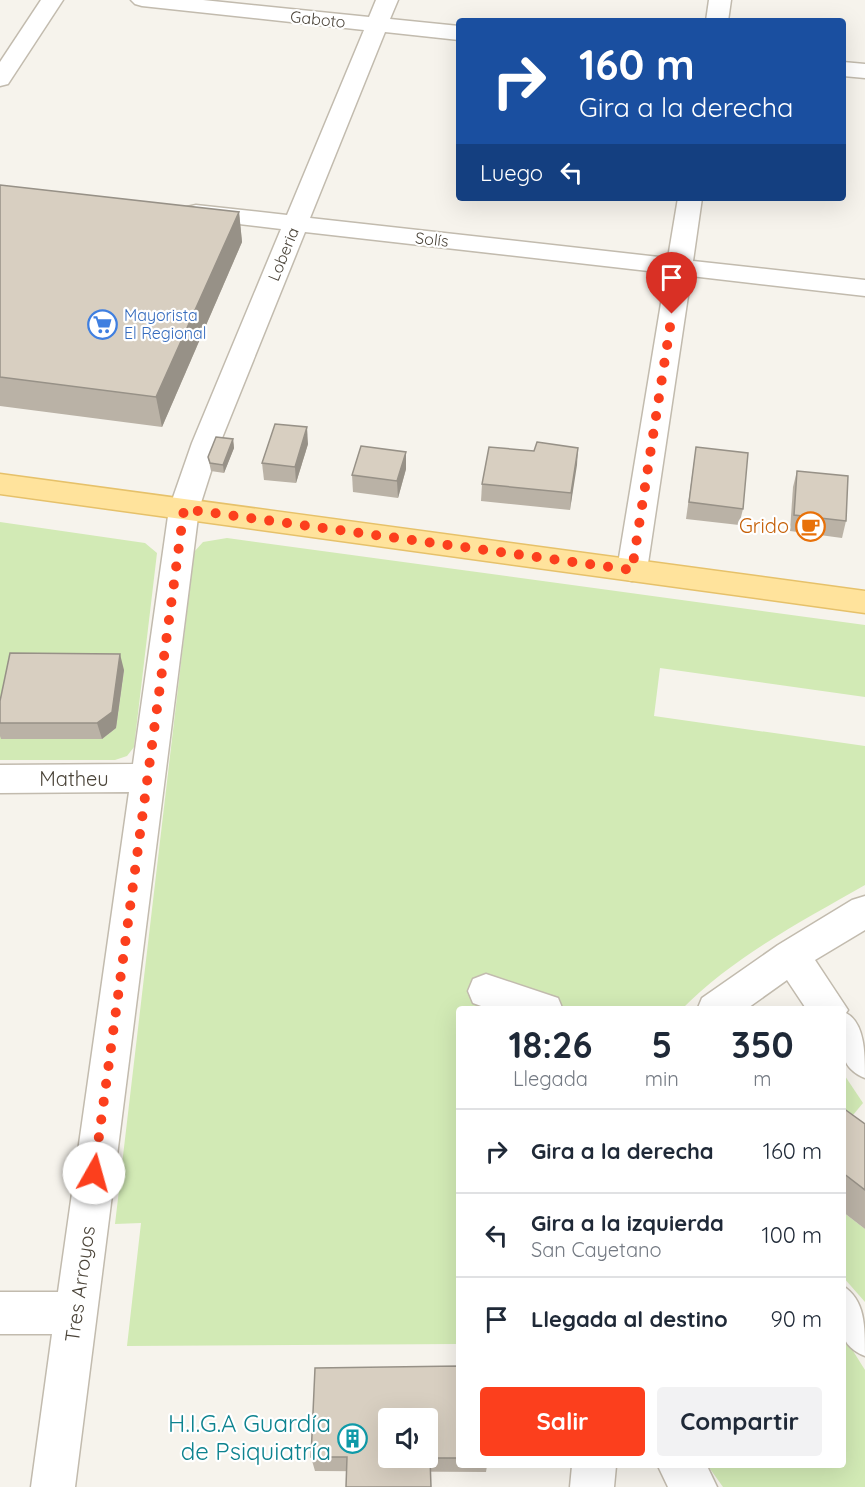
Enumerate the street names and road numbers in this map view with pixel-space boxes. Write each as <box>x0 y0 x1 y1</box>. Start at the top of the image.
street label: Gaboto <box>289 6 347 32</box>
street label: Loberia <box>263 224 303 284</box>
street label: Solís <box>414 227 450 251</box>
street label: Matheu <box>39 766 109 791</box>
street label: Tres Arroyos <box>59 1224 100 1344</box>

